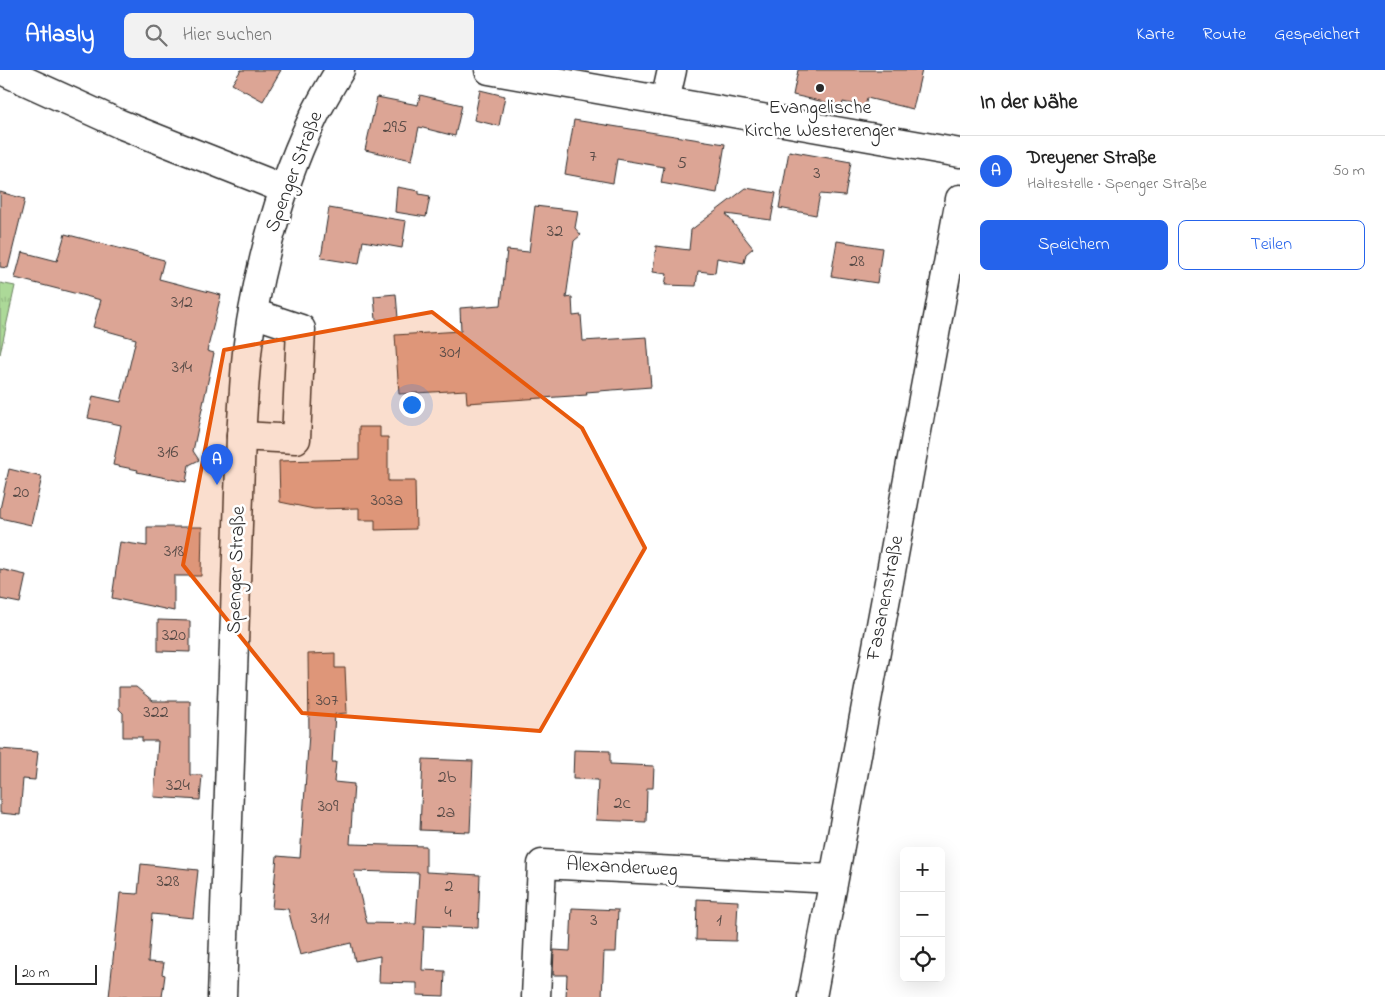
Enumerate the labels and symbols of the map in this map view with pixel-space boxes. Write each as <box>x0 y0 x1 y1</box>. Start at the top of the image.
marker: Evangelische Kirche Westerenger <box>814 82 826 94</box>
place label: Evangelische Kirche Westerenger <box>744 94 896 147</box>
street label: Spenger Straße <box>259 107 332 237</box>
house number: 295 <box>383 115 407 141</box>
house number: 7 <box>589 144 597 170</box>
house number: 5 <box>677 151 687 177</box>
house number: 3 <box>813 161 821 187</box>
house number: 32 <box>547 219 563 245</box>
house number: 28 <box>849 249 865 275</box>
house number: 312 <box>171 290 193 316</box>
house number: 301 <box>440 340 461 366</box>
house number: 314 <box>172 355 193 381</box>
your location <box>399 392 425 418</box>
house number: 316 <box>157 440 179 466</box>
pin: A <box>201 444 233 485</box>
house number: 20 <box>13 480 30 506</box>
house number: 303a <box>371 488 403 514</box>
street label: Spenger Straße <box>220 506 255 634</box>
street label: Fasanenstraße <box>859 533 912 664</box>
house number: 318 <box>164 539 184 565</box>
house number: 320 <box>162 623 186 649</box>
house number: 307 <box>316 688 339 714</box>
house number: 322 <box>143 700 169 726</box>
house number: 2b <box>438 765 457 791</box>
house number: 324 <box>166 773 190 799</box>
house number: 2c <box>614 791 630 817</box>
house number: 309 <box>318 794 339 820</box>
house number: 2a <box>437 800 455 826</box>
street label: Alexanderweg <box>565 851 679 886</box>
house number: 328 <box>156 869 180 895</box>
house number: 2 <box>445 874 454 900</box>
house number: 4 <box>444 900 452 926</box>
house number: 311 <box>311 906 330 932</box>
house number: 3 <box>590 908 598 934</box>
house number: 1 <box>716 908 722 934</box>
scale bar <box>15 962 98 985</box>

